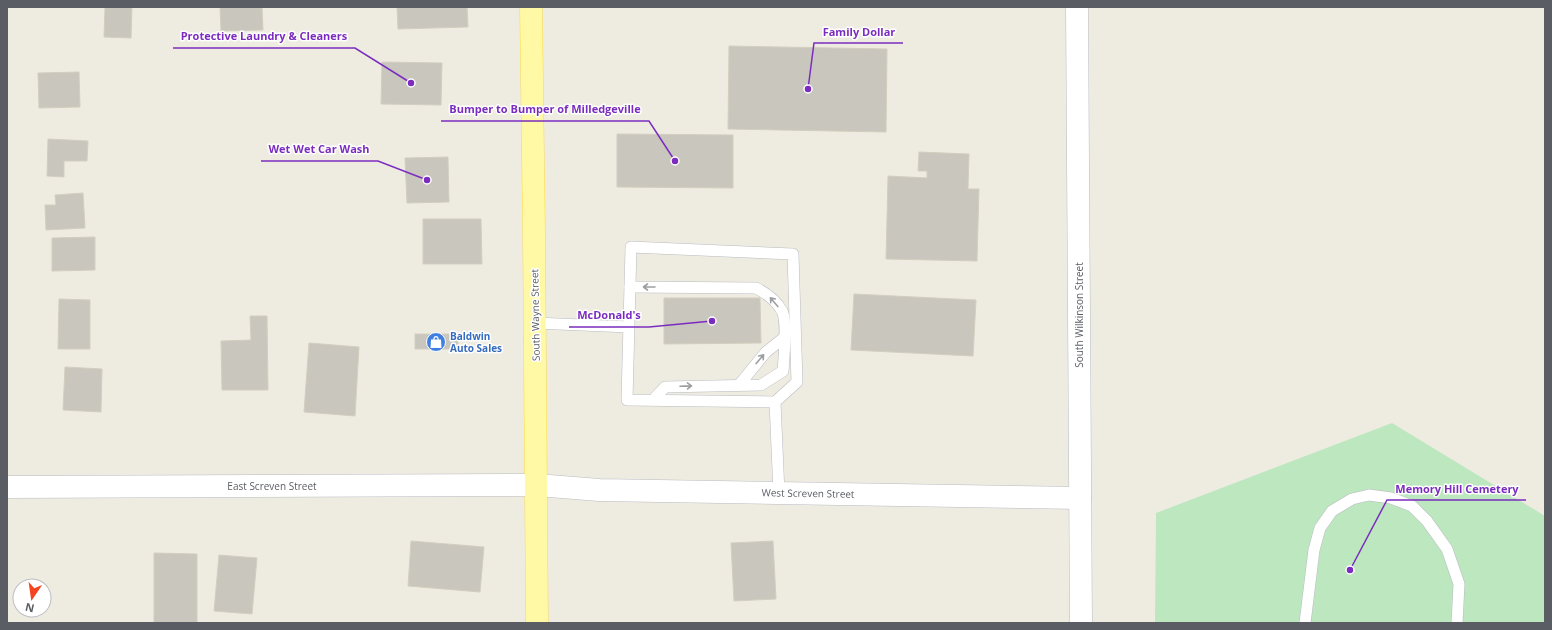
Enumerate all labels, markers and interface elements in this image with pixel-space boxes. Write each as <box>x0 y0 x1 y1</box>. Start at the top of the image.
callout: Family Dollar <box>814 20 903 43</box>
text: Family Dollar <box>823 24 895 39</box>
callout: Protective Laundry & Cleaners <box>173 25 355 48</box>
text: Protective Laundry & Cleaners <box>181 28 348 43</box>
callout: Bumper to Bumper of Milledgeville <box>441 98 649 121</box>
text: Bumper to Bumper of Milledgeville <box>449 101 641 116</box>
callout: Wet Wet Car Wash <box>261 138 378 161</box>
text: Wet Wet Car Wash <box>268 141 370 156</box>
street label: South Wilkinson Street <box>1072 262 1086 368</box>
street label: South Wayne Street <box>527 268 543 361</box>
one-way arrow <box>643 283 656 291</box>
one-way arrow <box>770 296 779 307</box>
callout: McDonald's <box>569 304 649 327</box>
text: McDonald's <box>577 307 641 322</box>
place label: Baldwin Auto Sales <box>450 329 502 355</box>
shop icon: Baldwin Auto Sales <box>425 331 447 353</box>
one-way arrow <box>755 354 764 365</box>
one-way arrow <box>679 383 692 390</box>
callout: Memory Hill Cemetery <box>1387 477 1526 500</box>
street label: East Screven Street <box>227 479 317 493</box>
text: Memory Hill Cemetery <box>1395 481 1519 496</box>
street label: West Screven Street <box>761 485 855 501</box>
north arrow <box>12 578 52 618</box>
text: N <box>24 600 36 617</box>

